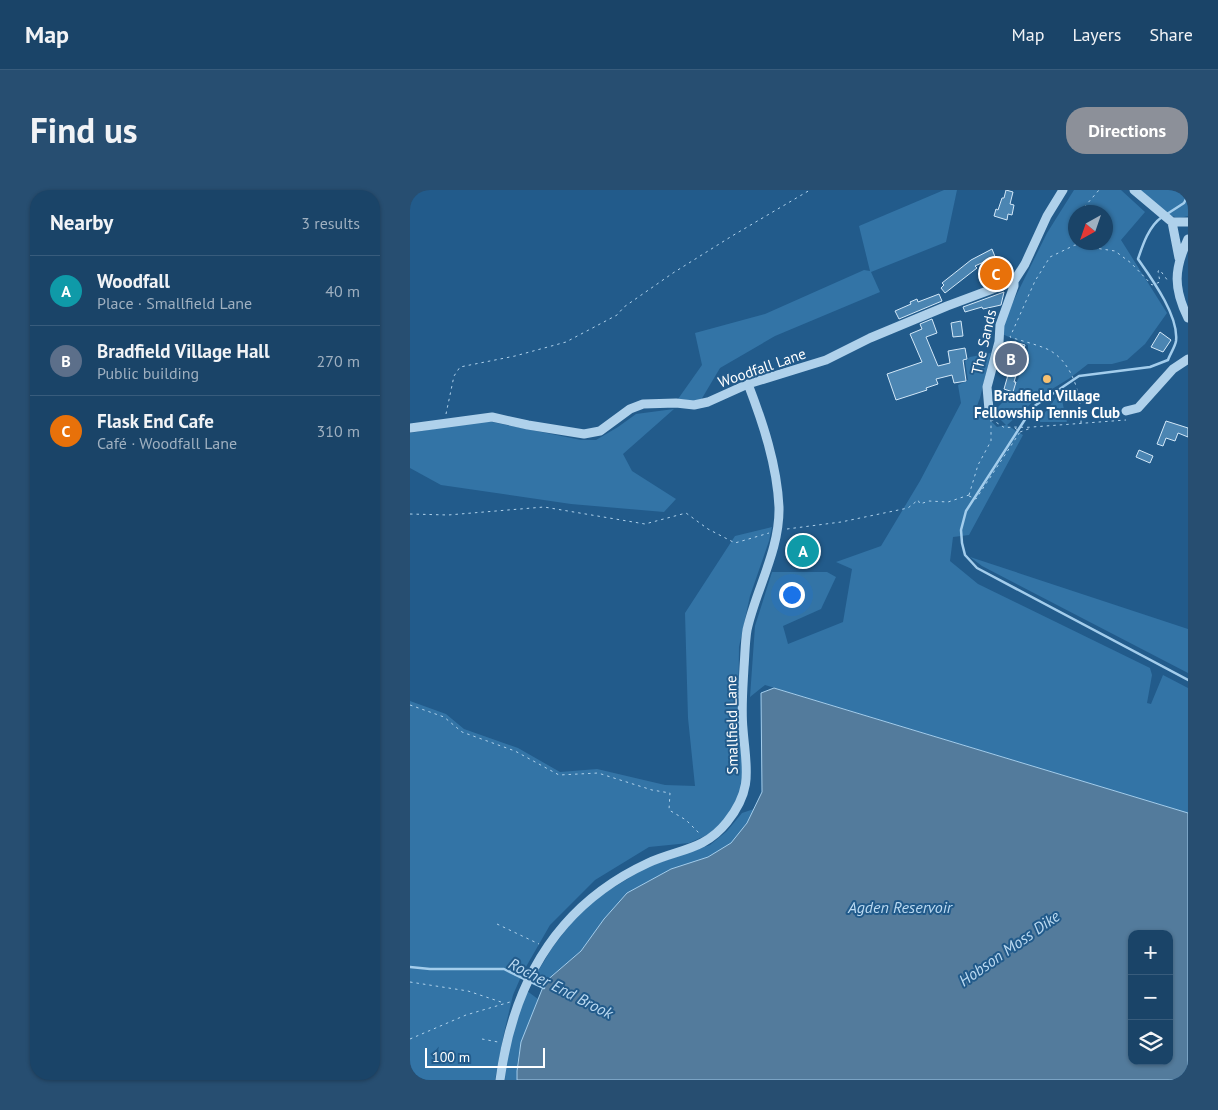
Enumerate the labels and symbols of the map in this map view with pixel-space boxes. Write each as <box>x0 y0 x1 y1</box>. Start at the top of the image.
north arrow <box>1068 205 1113 250</box>
pin: C <box>980 255 1012 293</box>
street label: The Sands <box>967 308 1000 376</box>
pin: B <box>995 340 1027 378</box>
street label: Woodfall Lane <box>715 344 808 391</box>
marker: Bradfield Village Fellowship Tennis Club <box>1041 373 1053 385</box>
place label: Bradfield Village Fellowship Tennis Club <box>974 386 1120 422</box>
pin: A <box>787 532 819 570</box>
your location <box>779 582 805 608</box>
street label: Smallfield Lane <box>721 675 742 775</box>
water label: Agden Reservoir <box>847 897 954 917</box>
water label: Hobson Moss Dike <box>955 905 1064 990</box>
water label: Rocher End Brook <box>505 953 617 1023</box>
scale bar <box>425 1045 545 1068</box>

